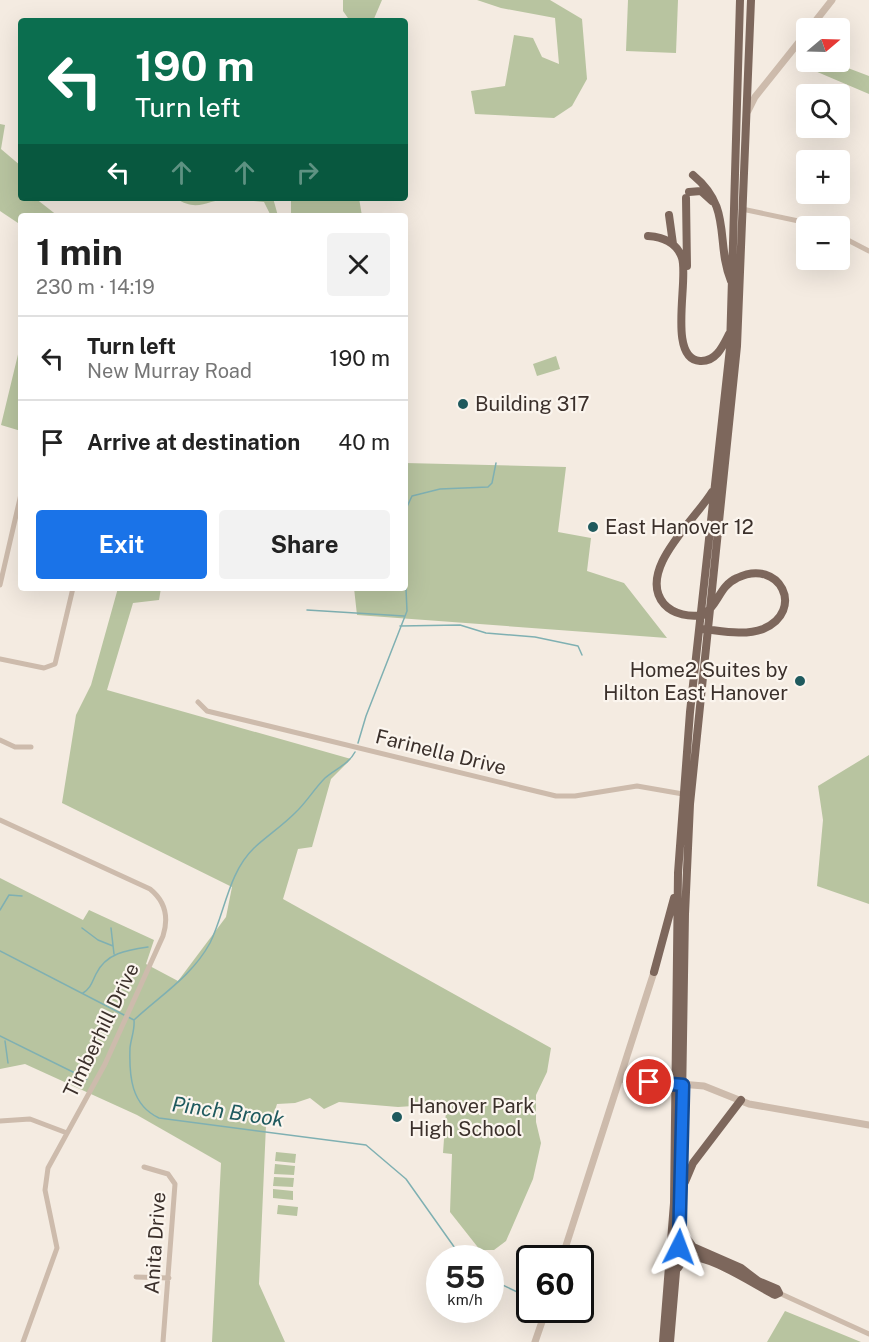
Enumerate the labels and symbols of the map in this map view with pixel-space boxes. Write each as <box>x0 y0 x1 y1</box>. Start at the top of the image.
north arrow <box>796 18 850 72</box>
place label: Building 317 <box>475 392 590 416</box>
marker: Building 317 <box>456 397 470 411</box>
place label: East Hanover 12 <box>605 515 754 539</box>
marker: East Hanover 12 <box>586 520 600 534</box>
place label: Home2 Suites by Hilton East Hanover <box>603 658 788 705</box>
marker: Home2 Suites by Hilton East Hanover <box>793 674 807 688</box>
street label: Farinella Drive <box>373 724 509 780</box>
street label: Timberhill Drive <box>58 959 144 1101</box>
pin <box>623 1056 674 1107</box>
water label: Pinch Brook <box>170 1091 286 1132</box>
place label: Hanover Park High School <box>409 1094 535 1141</box>
marker: Hanover Park High School <box>390 1110 404 1124</box>
street label: Anita Drive <box>139 1191 171 1295</box>
position arrow <box>647 1215 711 1279</box>
speed limit sign: 60 <box>516 1245 594 1323</box>

